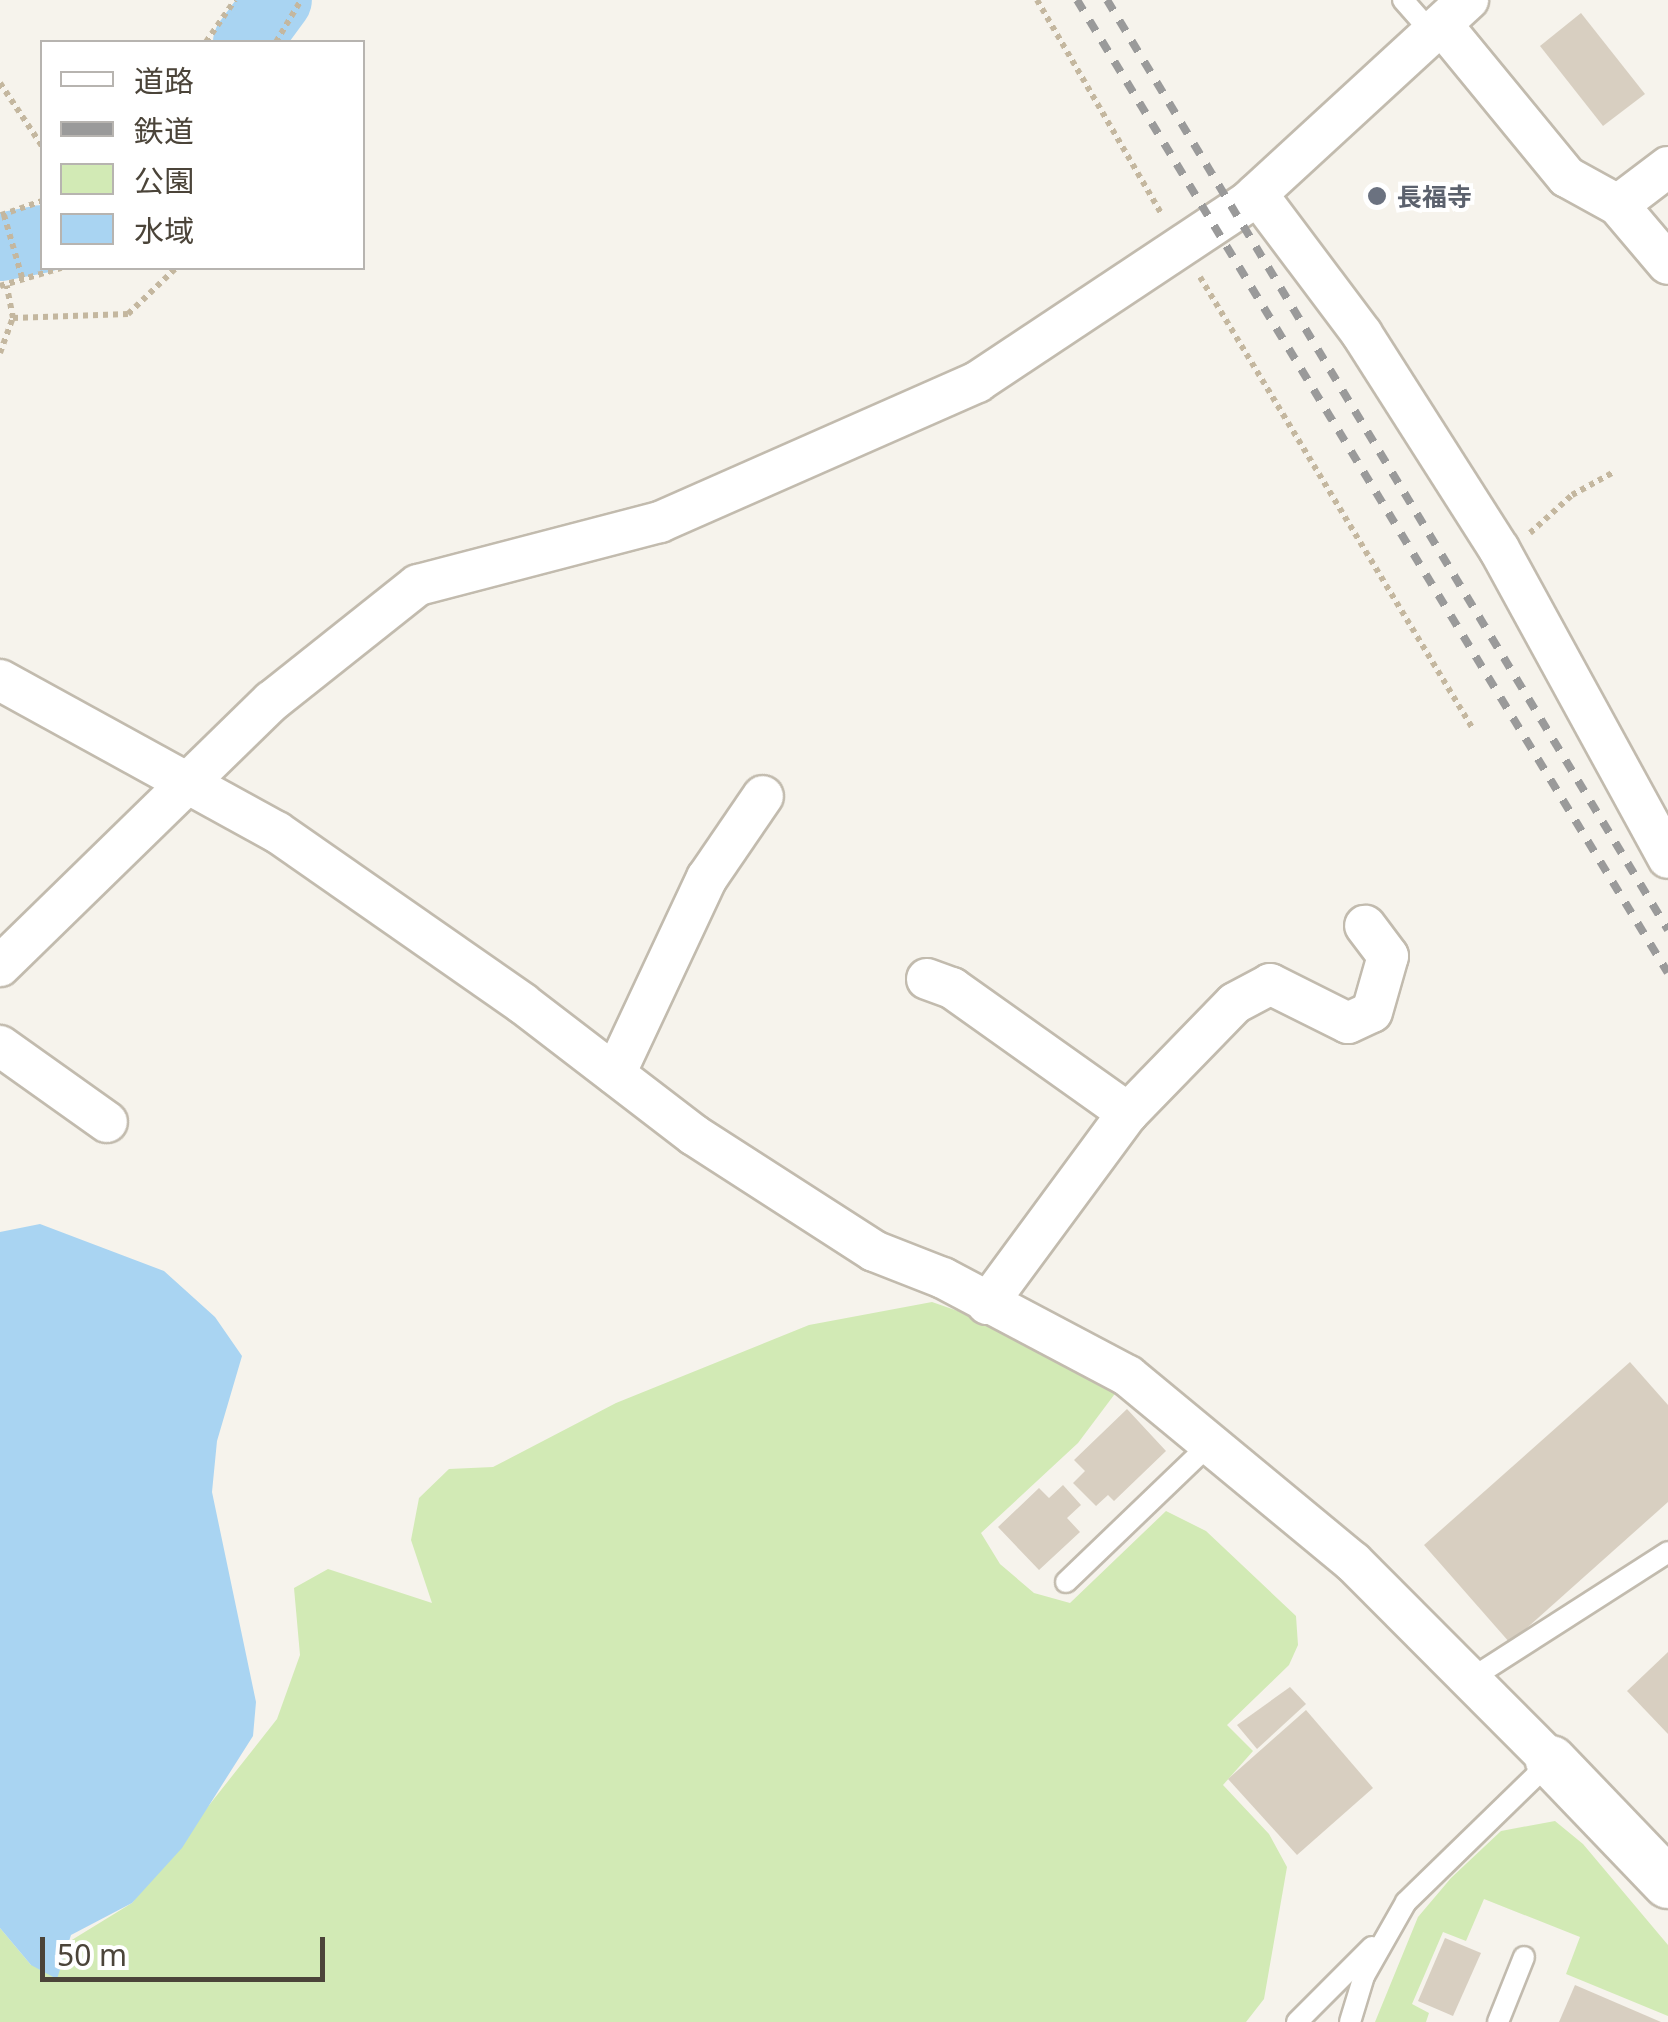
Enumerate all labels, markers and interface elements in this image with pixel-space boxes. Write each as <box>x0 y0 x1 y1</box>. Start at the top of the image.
legend <box>40 40 365 270</box>
text: 道路 <box>134 60 194 101</box>
text: 鉄道 <box>134 110 194 151</box>
text: 公園 <box>134 160 194 201</box>
place label: 長福寺 <box>1397 181 1472 211</box>
marker: 長福寺 <box>1366 185 1388 207</box>
text: 水域 <box>134 210 194 251</box>
scale bar <box>45 1917 330 1979</box>
text: 50 m <box>57 1934 127 1975</box>

